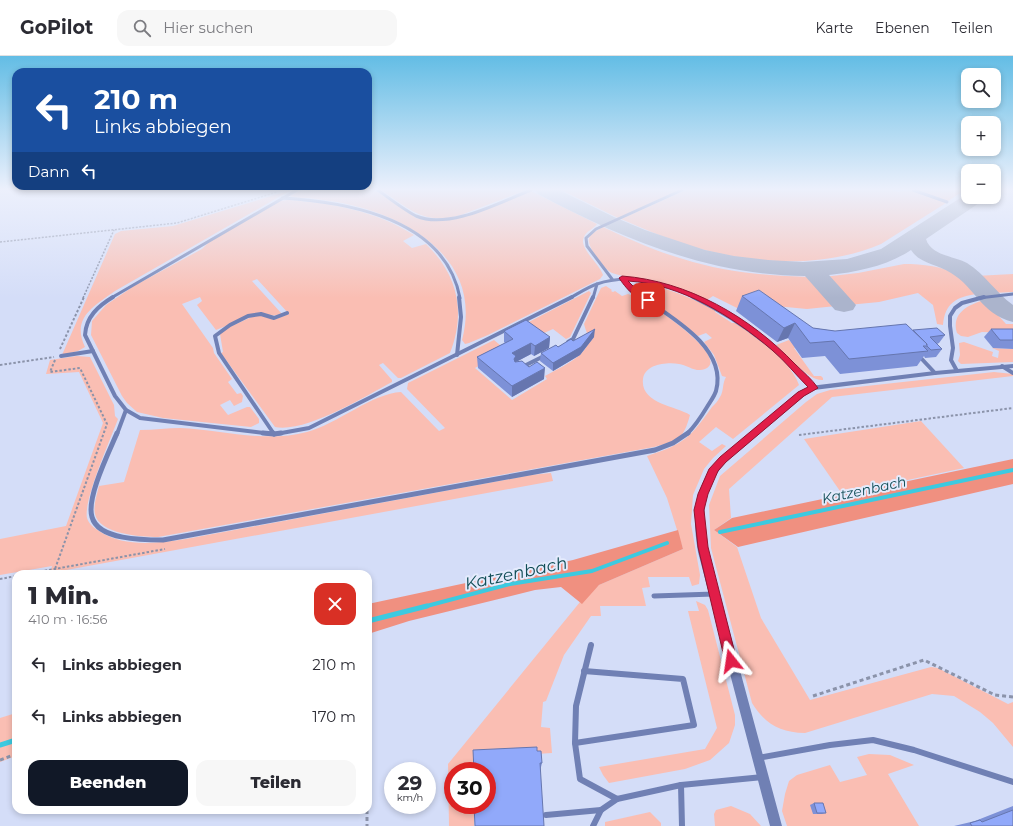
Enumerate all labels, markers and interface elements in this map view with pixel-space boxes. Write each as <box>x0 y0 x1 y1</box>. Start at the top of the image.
search box <box>117 10 397 46</box>
text: GoPilot <box>20 16 93 39</box>
icon: search <box>131 17 153 39</box>
text: Hier suchen <box>163 18 253 37</box>
text: Karte <box>815 19 853 37</box>
text: Ebenen <box>875 19 930 37</box>
text: Teilen <box>952 19 993 37</box>
map controls <box>961 68 1001 204</box>
button: search <box>961 68 1001 108</box>
text: 210 m <box>94 82 178 116</box>
icon: left <box>28 84 80 136</box>
text: Links abbiegen <box>94 116 232 138</box>
button: + <box>961 116 1001 156</box>
icon: left <box>78 160 100 182</box>
text: Dann <box>28 162 70 181</box>
button: − <box>961 164 1001 204</box>
pin <box>631 283 665 317</box>
icon: arrive <box>637 289 659 311</box>
water label: Katzenbach <box>820 472 908 508</box>
water label: Katzenbach <box>463 552 569 594</box>
text: 1 Min. <box>28 581 99 610</box>
button: close <box>314 583 356 625</box>
text: 410 m · 16:56 <box>28 611 108 627</box>
position arrow <box>710 640 752 682</box>
icon: left <box>28 653 50 675</box>
text: Links abbiegen <box>62 655 182 674</box>
text: 210 m <box>312 655 356 674</box>
icon: left <box>28 705 50 727</box>
text: Links abbiegen <box>62 707 182 726</box>
text: 170 m <box>312 707 356 726</box>
button: Beenden <box>28 760 188 806</box>
button: Teilen <box>196 760 356 806</box>
speed limit sign: 30 <box>444 762 496 814</box>
text: 29 <box>398 771 422 795</box>
text: km/h <box>397 791 423 804</box>

